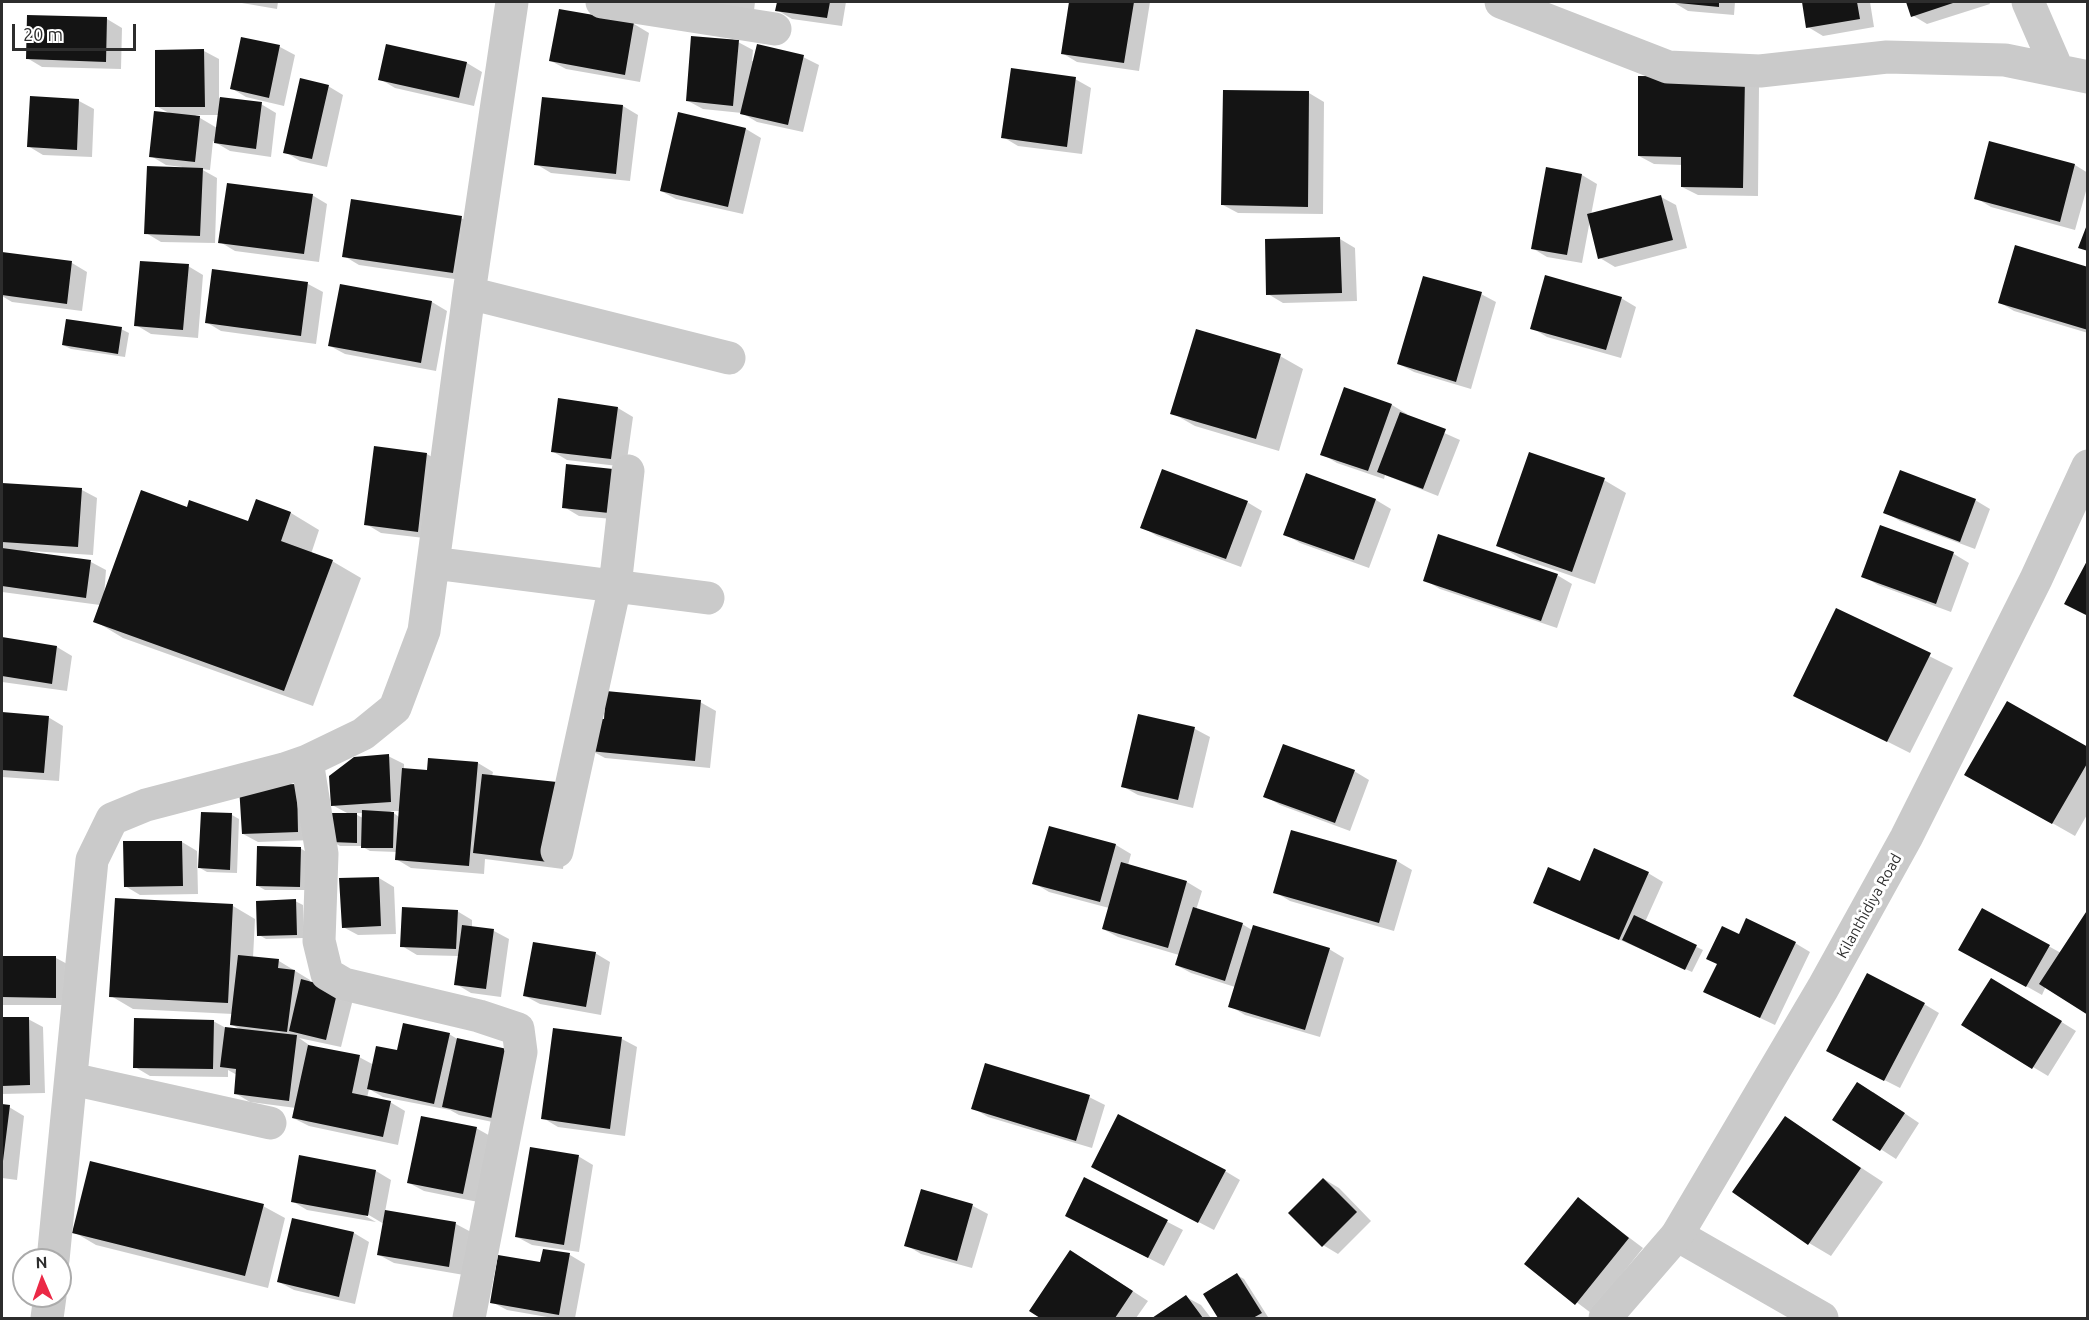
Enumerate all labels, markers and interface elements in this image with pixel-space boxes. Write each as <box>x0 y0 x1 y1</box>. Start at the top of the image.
scale bar <box>15 12 140 50</box>
text: 20 m <box>23 24 63 44</box>
street label: Kilanthidiya Road <box>1833 851 1905 961</box>
north arrow <box>12 1248 72 1308</box>
text: N <box>35 1253 48 1271</box>

